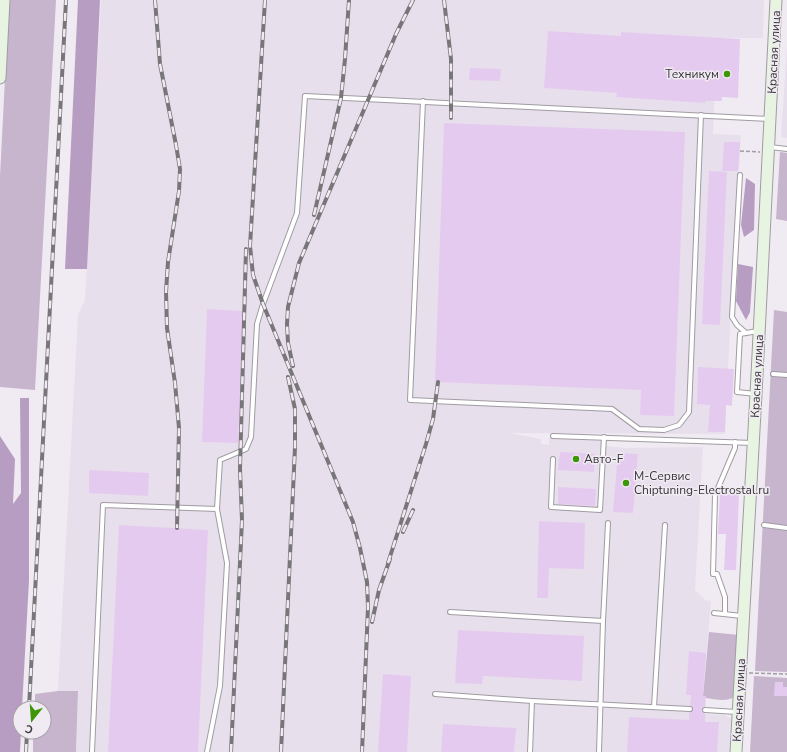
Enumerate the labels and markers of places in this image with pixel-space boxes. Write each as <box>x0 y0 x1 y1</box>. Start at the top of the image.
place label: Техникум <box>665 66 719 82</box>
marker: Техникум <box>722 69 732 79</box>
place label: Авто-F <box>584 451 624 467</box>
marker: Авто-F <box>571 454 581 464</box>
place label: M-Сервис Chiptuning-Electrostal.ru <box>634 468 769 498</box>
marker: M-Сервис Chiptuning-Electrostal.ru <box>621 478 631 488</box>

